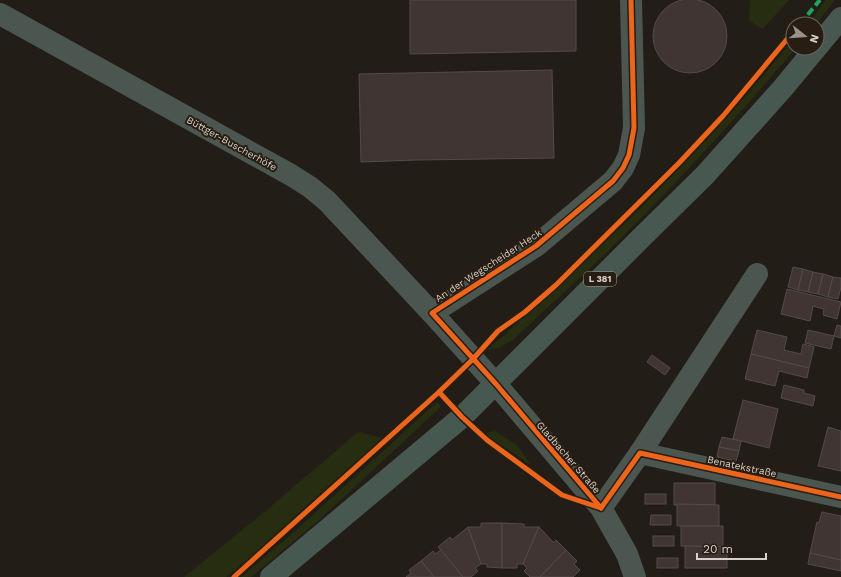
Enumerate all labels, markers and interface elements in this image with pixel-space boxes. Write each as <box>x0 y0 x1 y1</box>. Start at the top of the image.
north arrow <box>785 16 825 56</box>
text: N <box>807 33 821 45</box>
street label: Büttger-Buscherhöfe <box>185 114 279 173</box>
street label: An der Wegscheider Heck <box>433 227 544 304</box>
road number: L 381 <box>584 272 616 286</box>
street label: Gladbacher Straße <box>535 419 603 495</box>
street label: Benatekstraße <box>706 454 778 479</box>
scale bar <box>697 535 766 561</box>
text: 20 m <box>703 542 733 556</box>

